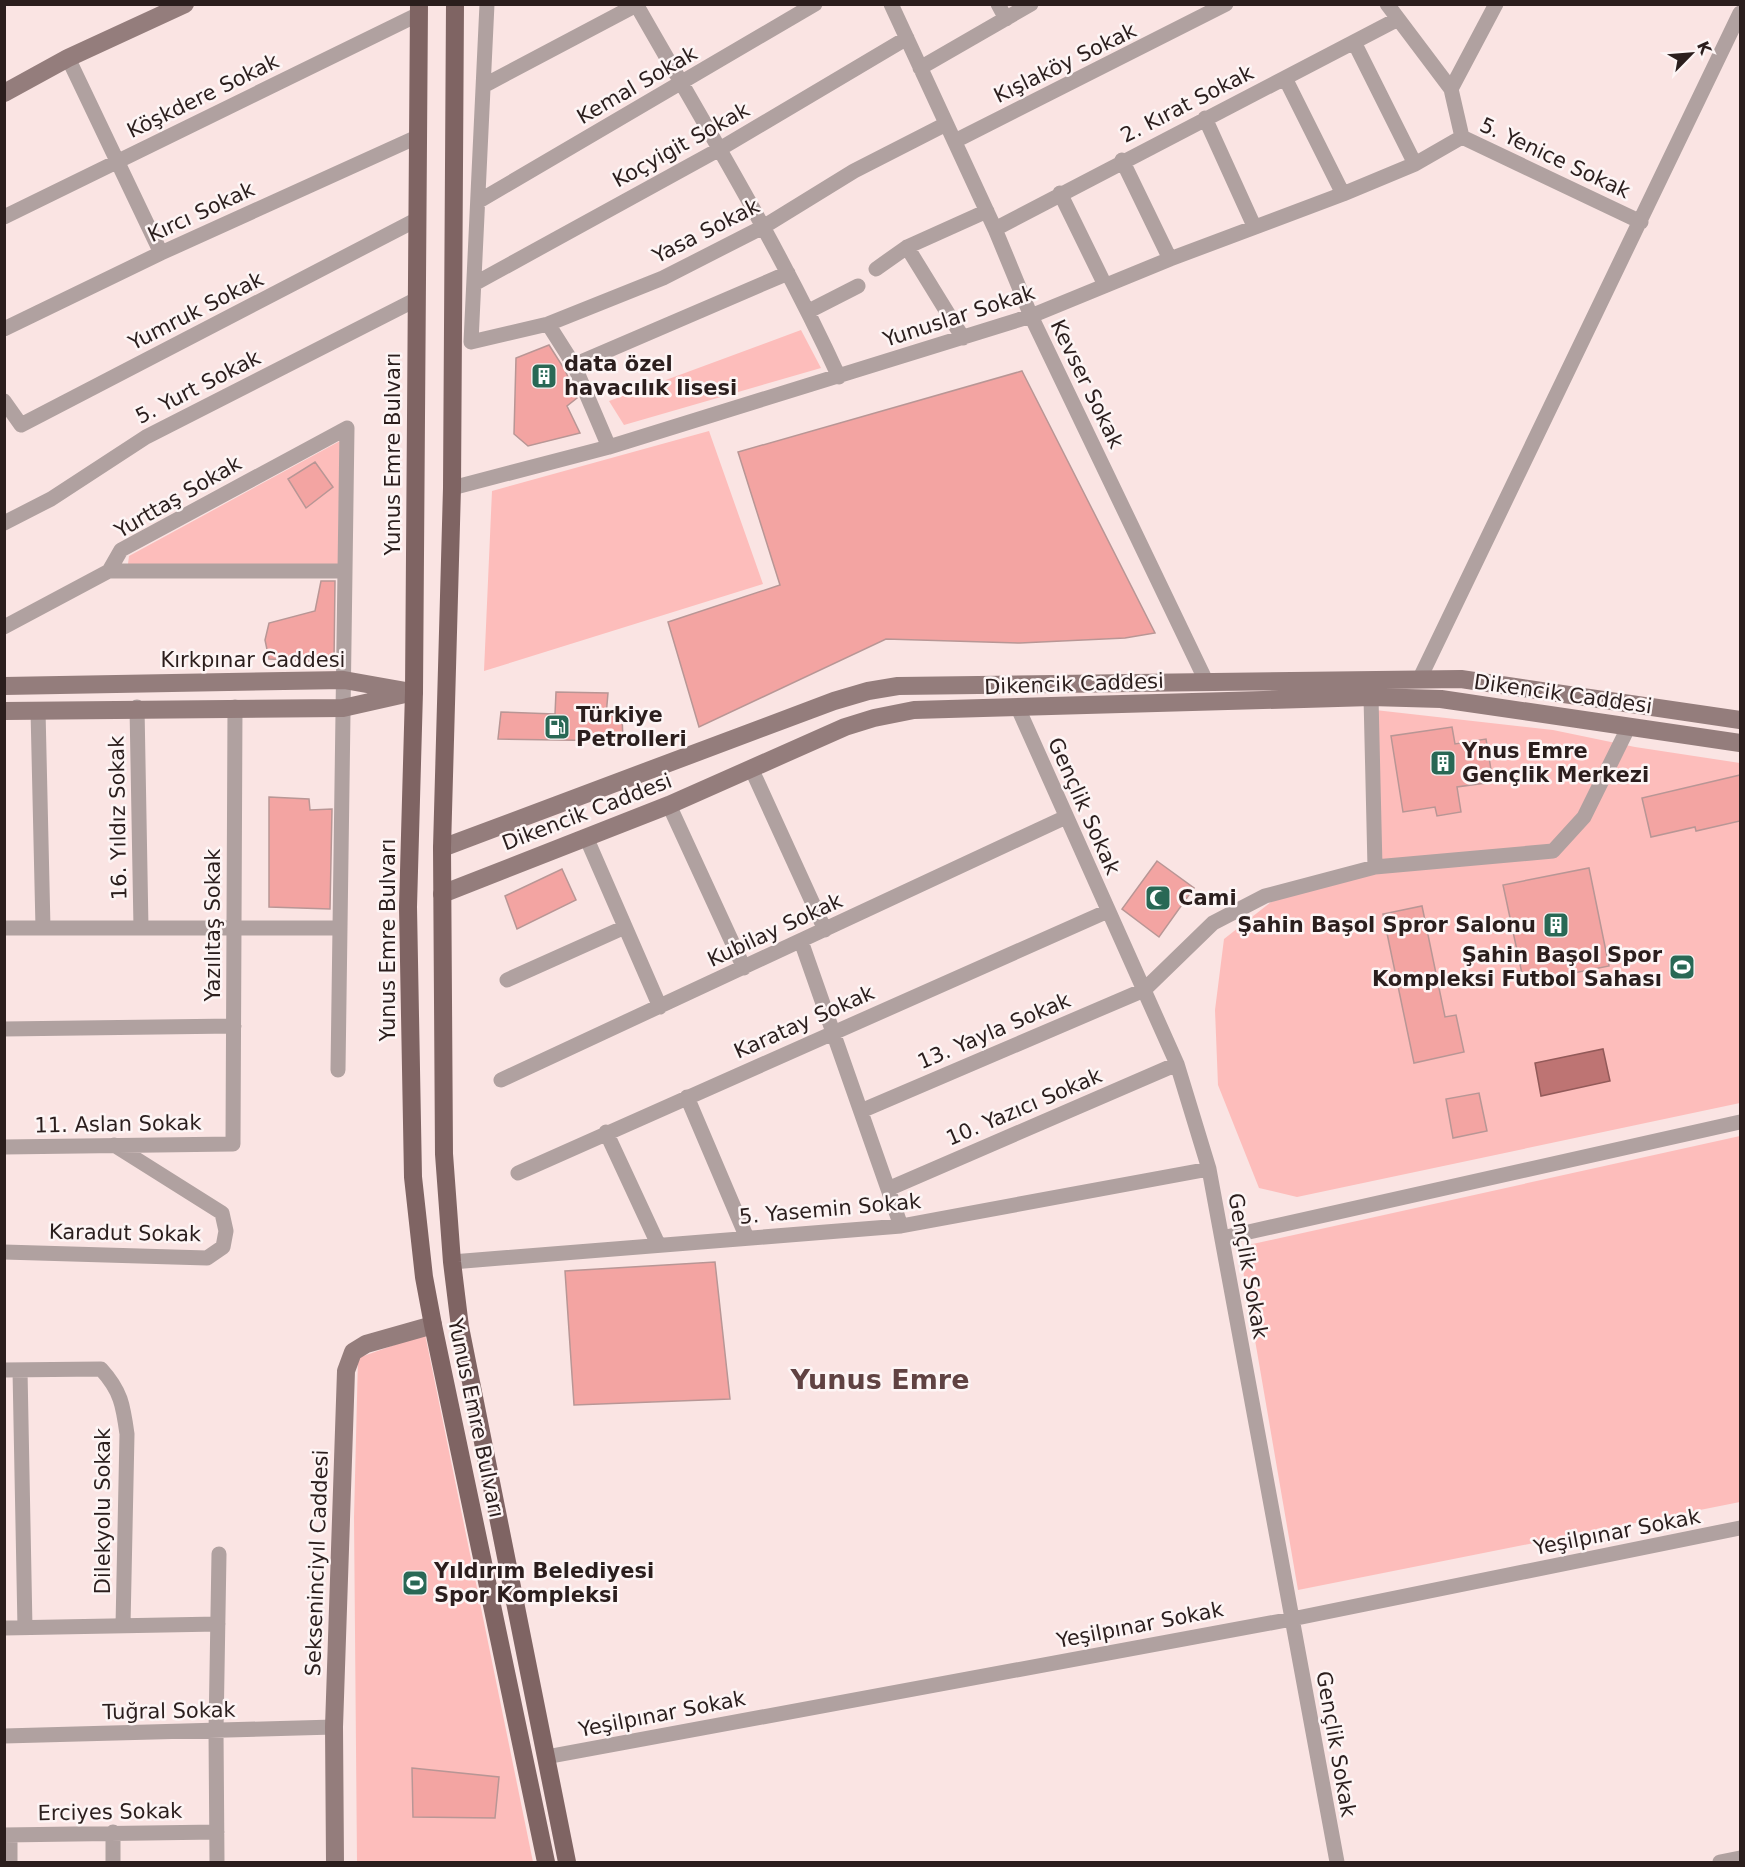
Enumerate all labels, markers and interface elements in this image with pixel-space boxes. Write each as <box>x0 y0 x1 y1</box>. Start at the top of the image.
street label: Kışlaköy Sokak <box>990 18 1141 108</box>
north arrow <box>1661 24 1721 84</box>
text: K <box>1693 38 1716 58</box>
street label: Kemal Sokak <box>573 41 702 129</box>
street label: Köşkdere Sokak <box>123 49 283 143</box>
street label: 2. Kırat Sokak <box>1117 60 1258 148</box>
street label: Koçyigit Sokak <box>609 97 754 192</box>
street label: 5. Yenice Sokak <box>1476 113 1635 204</box>
street label: Kırcı Sokak <box>144 177 259 247</box>
street label: Yasa Sokak <box>648 194 764 269</box>
street label: Yumruk Sokak <box>124 266 268 356</box>
street label: Yunuslar Sokak <box>879 280 1039 352</box>
street label: Kevser Sokak <box>1045 316 1129 453</box>
street label: 5. Yurt Sokak <box>132 345 265 429</box>
place label: data özel havacılık lisesi <box>564 352 737 400</box>
street label: Yunus Emre Bulvarı <box>381 353 405 556</box>
building icon: data özel havacılık lisesi <box>529 361 559 391</box>
street label: Yurttaş Sokak <box>110 451 246 543</box>
street label: Kırkpınar Caddesi <box>161 648 345 672</box>
street label: Dikencik Caddesi <box>984 669 1164 699</box>
street label: Dikencik Caddesi <box>1472 670 1654 718</box>
place label: Türkiye Petrolleri <box>576 703 687 751</box>
fuel station icon: Türkiye Petrolleri <box>542 712 572 742</box>
street label: Gençlik Sokak <box>1043 734 1125 879</box>
street label: 16. Yıldız Sokak <box>105 735 131 900</box>
place label: Ynus Emre Gençlik Merkezi <box>1461 739 1649 787</box>
building icon: Ynus Emre Gençlik Merkezi <box>1428 748 1458 778</box>
street label: Dikencik Caddesi <box>499 769 675 855</box>
street label: Yunus Emre Bulvarı <box>376 839 400 1042</box>
street label: Yazılıtaş Sokak <box>201 848 225 1003</box>
mosque icon: Cami <box>1143 883 1173 913</box>
place label: Cami <box>1178 886 1237 910</box>
street label: Kubilay Sokak <box>704 888 847 972</box>
building icon: Şahin Başol Spror Salonu <box>1541 910 1571 940</box>
place label: Şahin Başol Spror Salonu <box>1237 913 1536 937</box>
place label: Şahin Başol Spor Kompleksi Futbol Sahası <box>1372 943 1663 991</box>
sports icon: Şahin Başol Spor Kompleksi Futbol Sahası <box>1667 952 1697 982</box>
street label: Karatay Sokak <box>730 980 879 1064</box>
street label: 13. Yayla Sokak <box>914 988 1075 1074</box>
street label: 10. Yazıcı Sokak <box>943 1063 1106 1151</box>
street label: 11. Aslan Sokak <box>34 1111 203 1137</box>
street label: 5. Yasemin Sokak <box>738 1189 923 1229</box>
street label: Gençlik Sokak <box>1223 1191 1273 1342</box>
street label: Karadut Sokak <box>49 1220 202 1246</box>
street label: Yunus Emre Bulvarı <box>443 1315 509 1520</box>
district label: Yunus Emre <box>790 1364 969 1395</box>
street label: Dilekyolu Sokak <box>91 1427 115 1594</box>
street label: Sekseninciyıl Caddesi <box>301 1449 333 1677</box>
street label: Yeşilpınar Sokak <box>1531 1504 1703 1560</box>
place label: Yıldırım Belediyesi Spor Kompleksi <box>433 1559 654 1607</box>
sports icon: Yıldırım Belediyesi Spor Kompleksi <box>400 1568 430 1598</box>
street label: Yeşilpınar Sokak <box>1054 1597 1226 1653</box>
street label: Gençlik Sokak <box>1311 1669 1361 1820</box>
street label: Yeşilpınar Sokak <box>576 1686 748 1742</box>
street label: Tuğral Sokak <box>101 1698 237 1724</box>
street label: Erciyes Sokak <box>37 1799 183 1825</box>

